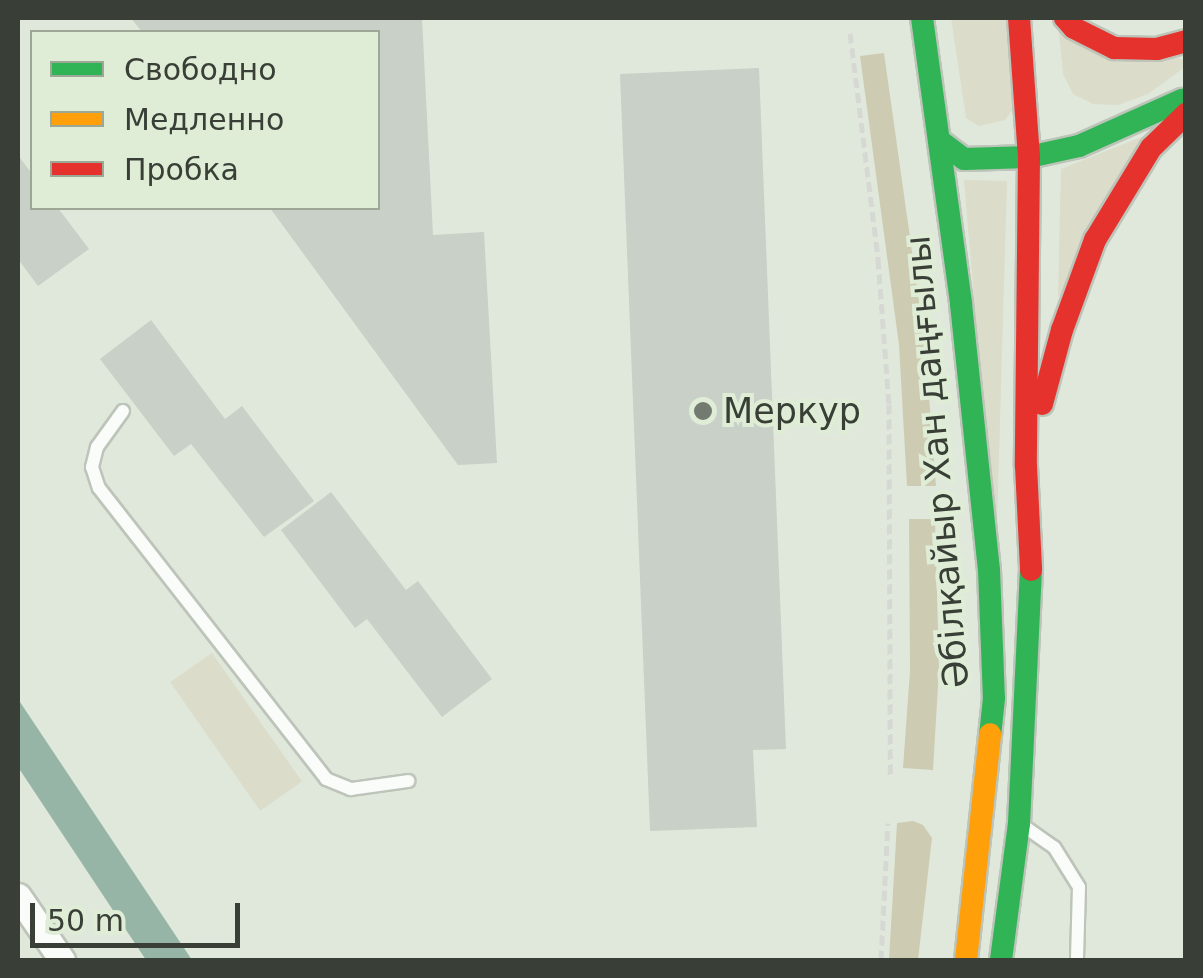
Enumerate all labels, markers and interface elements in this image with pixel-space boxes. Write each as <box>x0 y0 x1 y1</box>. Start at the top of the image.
legend <box>30 30 380 210</box>
text: Свободно <box>124 52 277 87</box>
text: Медленно <box>124 102 284 137</box>
text: Пробка <box>124 152 239 187</box>
street label: Әбілқайыр Хан даңғылы <box>896 234 978 690</box>
place label: Меркур <box>723 390 861 432</box>
marker: Меркур <box>692 400 714 422</box>
scale bar <box>35 883 245 945</box>
text: 50 m <box>47 903 124 938</box>

